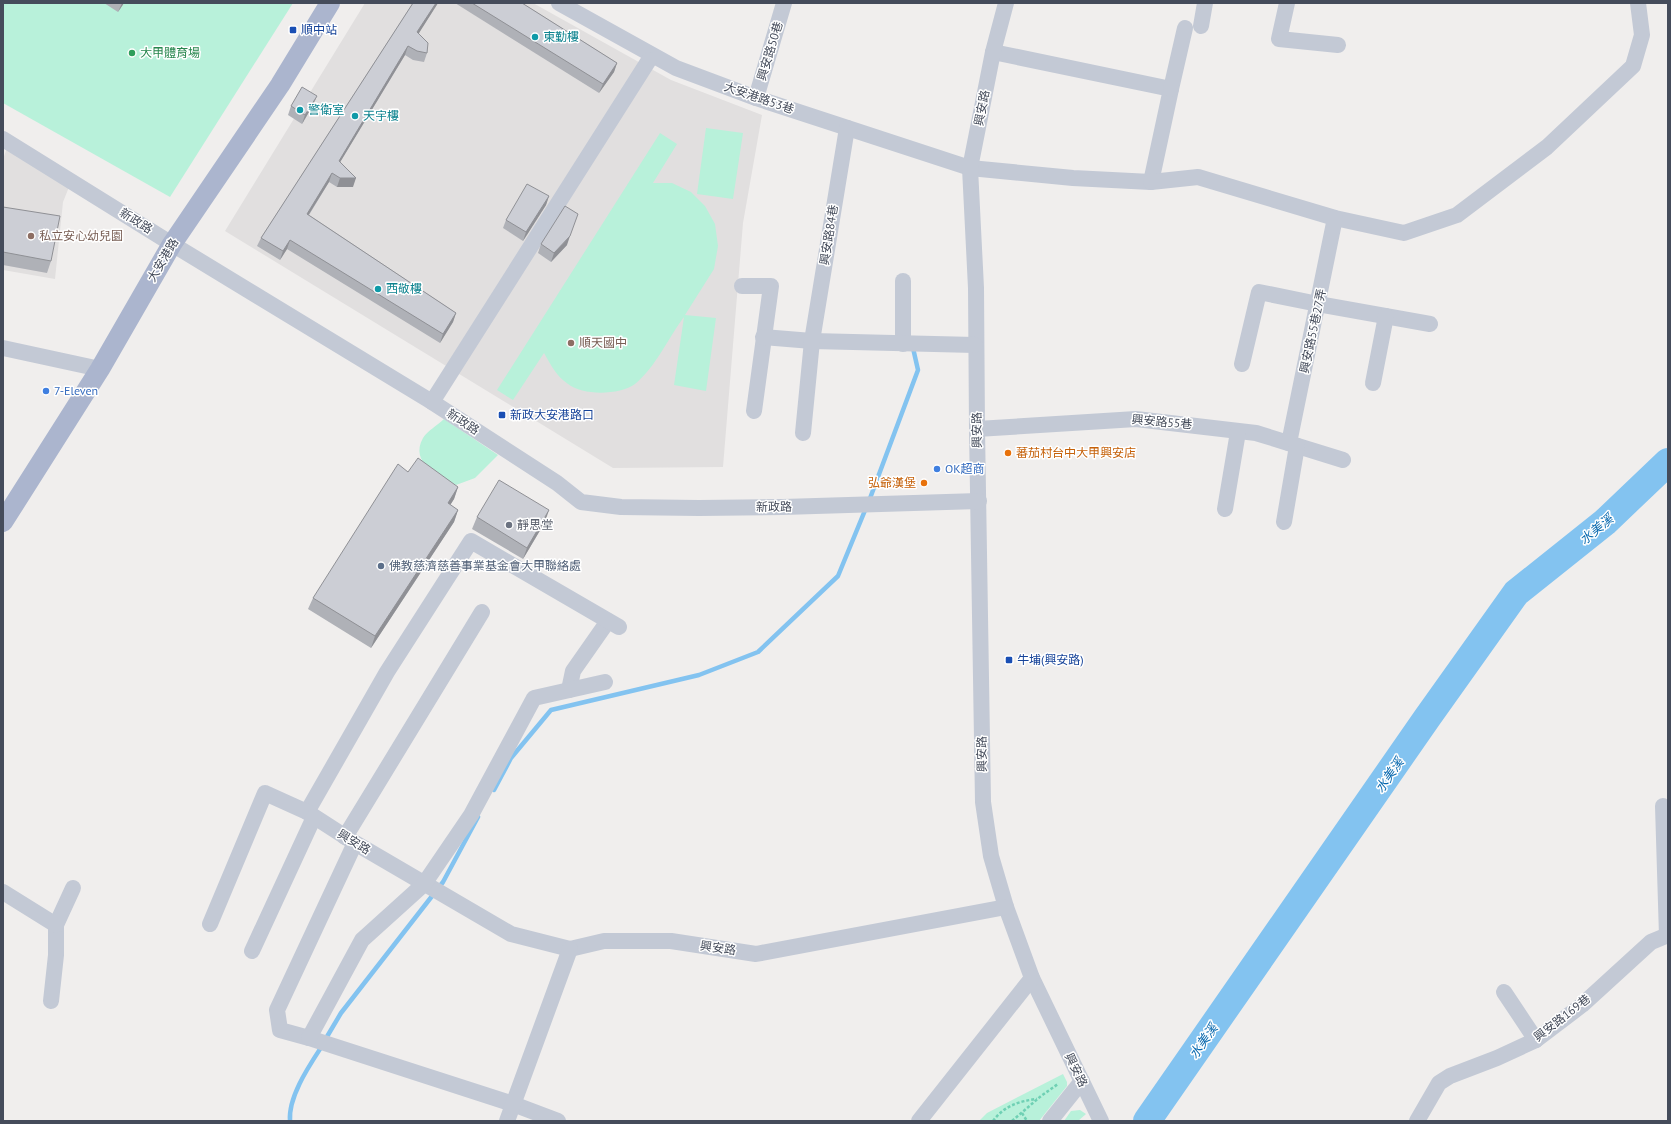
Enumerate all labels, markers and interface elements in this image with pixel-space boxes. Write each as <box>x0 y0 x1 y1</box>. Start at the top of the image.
street label: 興安路50巷 <box>753 19 786 82</box>
place label: 順中站 <box>301 22 337 37</box>
marker: 順中站 <box>288 25 298 35</box>
place label: 東勤樓 <box>543 29 579 44</box>
marker: 東勤樓 <box>530 32 540 42</box>
place label: 大甲體育場 <box>140 45 200 60</box>
marker: 大甲體育場 <box>127 48 137 58</box>
street label: 大安港路53巷 <box>722 79 796 117</box>
street label: 興安路 <box>971 89 992 127</box>
place label: 警衛室 <box>308 102 344 117</box>
marker: 警衛室 <box>295 105 305 115</box>
place label: 天宇樓 <box>363 108 399 123</box>
marker: 天宇樓 <box>350 111 360 121</box>
street label: 興安路84巷 <box>816 204 841 266</box>
street label: 新政路 <box>117 205 156 236</box>
place label: 私立安心幼兒園 <box>39 228 123 243</box>
marker: 私立安心幼兒園 <box>26 231 36 241</box>
street label: 大安港路 <box>144 235 181 284</box>
place label: 西敬樓 <box>386 281 422 296</box>
marker: 西敬樓 <box>373 284 383 294</box>
street label: 興安路55巷27弄 <box>1296 287 1329 375</box>
place label: 順天國中 <box>579 335 627 350</box>
marker: 順天國中 <box>566 338 576 348</box>
place label: 7-Eleven <box>54 383 98 398</box>
marker: 7-Eleven <box>41 386 51 396</box>
street label: 新政路 <box>444 405 482 438</box>
place label: 新政大安港路口 <box>510 407 594 422</box>
marker: 新政大安港路口 <box>497 410 507 420</box>
street label: 興安路55巷 <box>1131 411 1193 432</box>
street label: 興安路 <box>969 412 984 448</box>
place label: 蕃茄村台中大甲興安店 <box>1016 445 1136 460</box>
marker: 蕃茄村台中大甲興安店 <box>1003 448 1013 458</box>
place label: OK超商 <box>945 461 985 476</box>
marker: OK超商 <box>932 464 942 474</box>
place label: 弘爺漢堡 <box>868 475 916 490</box>
marker: 弘爺漢堡 <box>919 478 929 488</box>
street label: 新政路 <box>756 499 792 514</box>
water label: 水美溪 <box>1576 509 1618 548</box>
place label: 靜思堂 <box>517 517 553 532</box>
marker: 靜思堂 <box>504 520 514 530</box>
place label: 佛教慈濟慈善事業基金會大甲聯絡處 <box>389 558 581 573</box>
marker: 佛教慈濟慈善事業基金會大甲聯絡處 <box>376 561 386 571</box>
place label: 牛埔(興安路) <box>1017 652 1084 667</box>
marker: 牛埔(興安路) <box>1004 655 1014 665</box>
street label: 興安路 <box>974 736 989 772</box>
water label: 水美溪 <box>1371 753 1409 796</box>
street label: 興安路 <box>335 826 374 857</box>
street label: 興安路 <box>699 938 737 957</box>
street label: 興安路169巷 <box>1530 991 1593 1044</box>
water label: 水美溪 <box>1185 1019 1223 1062</box>
street label: 興安路 <box>1062 1050 1091 1089</box>

